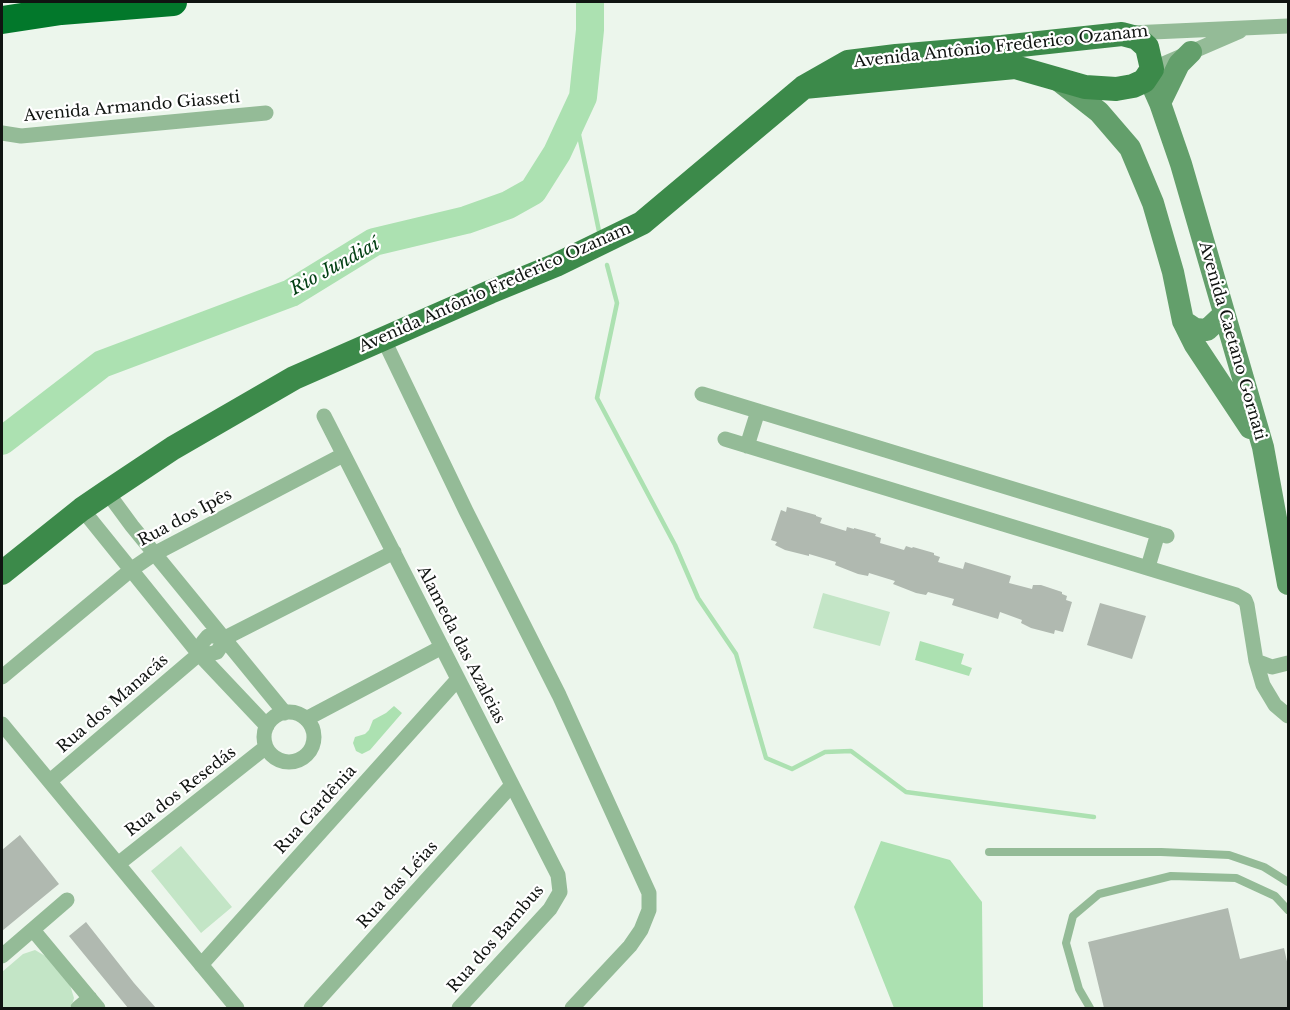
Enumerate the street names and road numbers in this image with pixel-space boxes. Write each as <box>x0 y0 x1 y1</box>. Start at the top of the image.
street label: Avenida Antônio Frederico Ozanam <box>853 22 1149 72</box>
street label: Avenida Armando Giasseti <box>23 88 241 126</box>
street label: Avenida Antônio Frederico Ozanam <box>356 219 634 357</box>
street label: Avenida Caetano Gornati <box>1194 239 1270 443</box>
street label: Rua dos Ipês <box>135 485 235 551</box>
street label: Alameda das Azaleias <box>413 563 509 727</box>
street label: Rua dos Manacás <box>54 651 172 757</box>
street label: Rua dos Resedás <box>122 743 240 841</box>
street label: Rua Gardênia <box>271 762 361 858</box>
street label: Rua das Léias <box>354 837 442 933</box>
street label: Rua dos Bambus <box>444 881 548 997</box>

